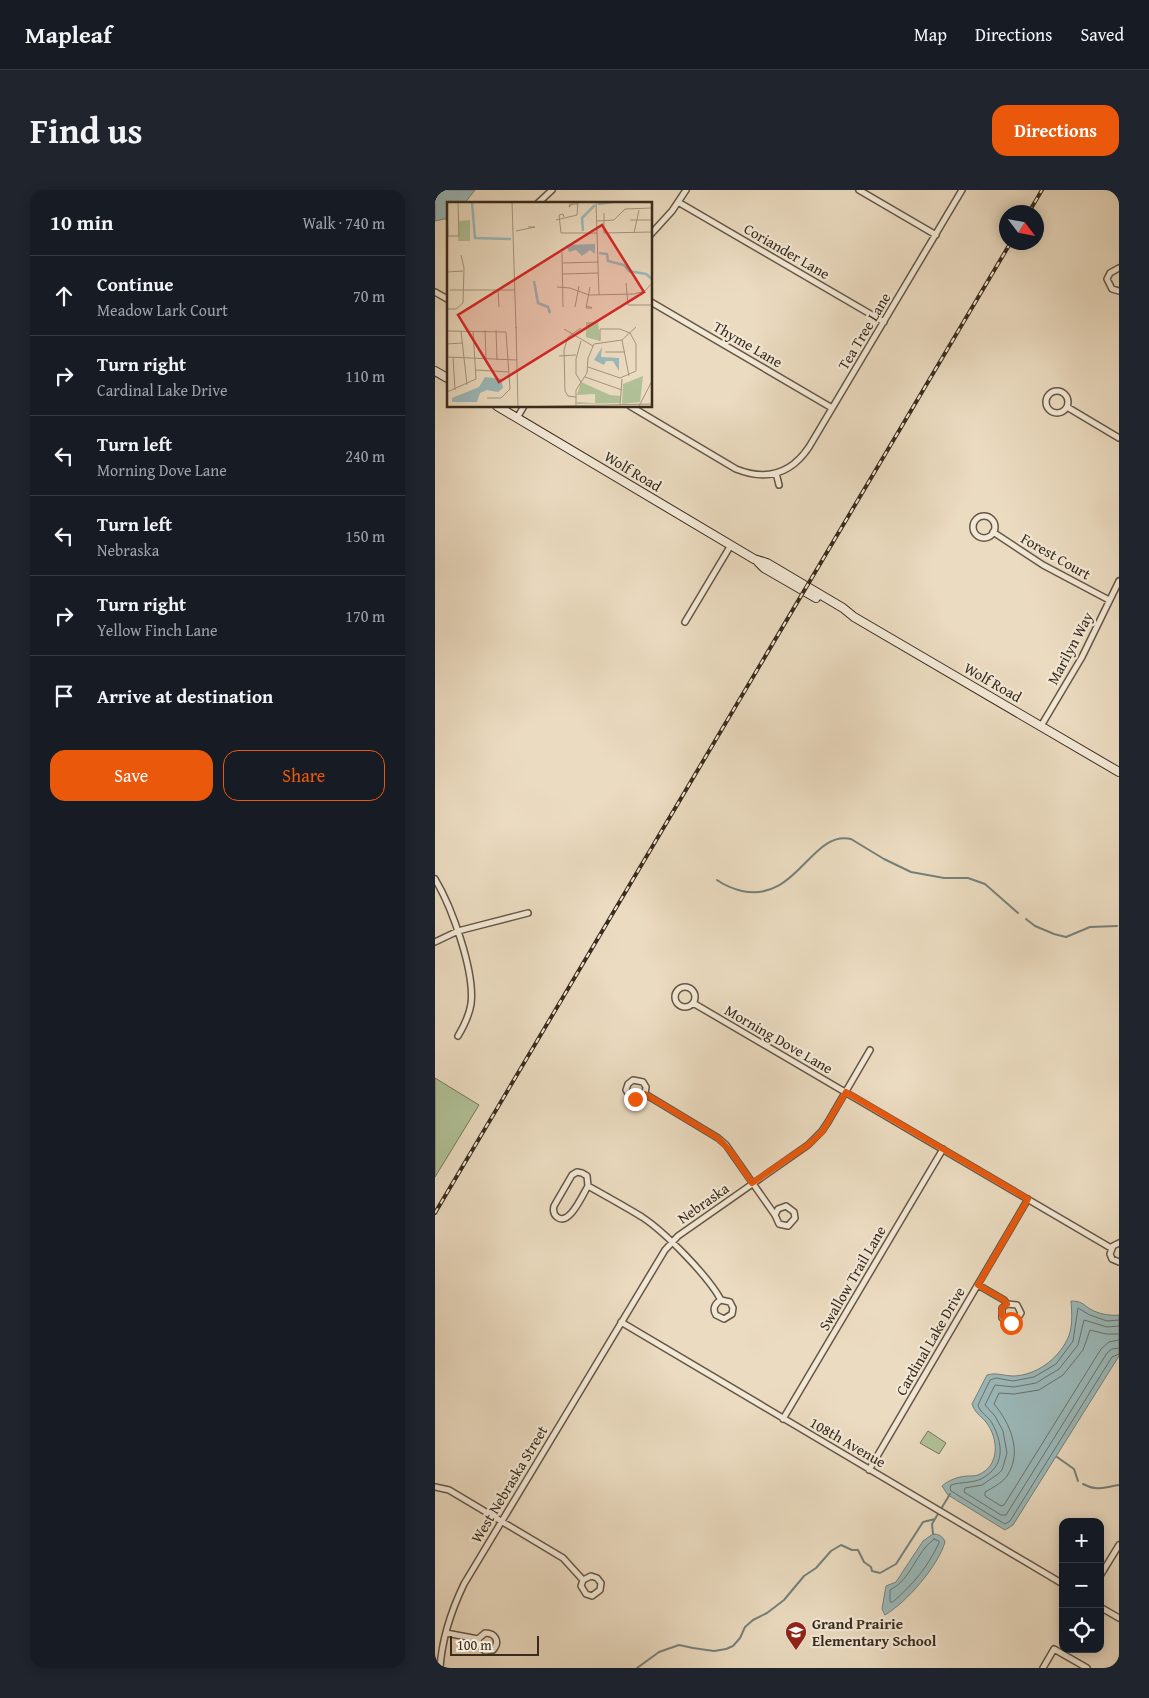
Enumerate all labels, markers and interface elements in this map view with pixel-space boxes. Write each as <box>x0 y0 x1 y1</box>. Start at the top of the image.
text: Mapleaf <box>25 17 112 52</box>
text: Map <box>914 21 947 48</box>
text: Directions <box>975 21 1052 48</box>
text: Saved <box>1080 21 1124 48</box>
text: Find us <box>30 105 143 156</box>
button: Directions <box>992 105 1119 156</box>
inset map <box>447 202 653 408</box>
north arrow <box>999 205 1044 250</box>
text: 10 min <box>50 207 113 238</box>
text: Walk · 740 m <box>302 211 385 235</box>
street label: Coriander Lane <box>740 218 834 284</box>
text: Continue <box>97 270 174 298</box>
icon: ahead <box>50 282 78 310</box>
text: 70 m <box>353 284 385 308</box>
street label: Tea Tree Lane <box>833 288 895 374</box>
text: Meadow Lark Court <box>97 298 228 322</box>
street label: Thyme Lane <box>710 316 786 372</box>
text: Turn right <box>97 350 186 378</box>
icon: right <box>50 362 78 390</box>
text: 110 m <box>345 364 385 388</box>
text: Cardinal Lake Drive <box>97 378 227 402</box>
text: Turn left <box>97 430 172 458</box>
icon: left <box>50 442 78 470</box>
text: 240 m <box>345 444 385 468</box>
street label: Wolf Road <box>600 446 666 496</box>
text: Morning Dove Lane <box>97 458 227 482</box>
text: Turn left <box>97 510 172 538</box>
icon: left <box>50 522 78 550</box>
text: 150 m <box>345 524 385 548</box>
street label: Forest Court <box>1017 528 1095 585</box>
text: Nebraska <box>97 538 159 562</box>
text: Turn right <box>97 590 186 618</box>
icon: right <box>50 602 78 630</box>
text: 170 m <box>345 604 385 628</box>
street label: Marilyn Way <box>1042 607 1098 688</box>
text: Yellow Finch Lane <box>97 618 217 642</box>
street label: Wolf Road <box>960 657 1026 707</box>
icon: arrive <box>50 682 78 710</box>
text: Arrive at destination <box>97 682 273 710</box>
button: Save <box>50 750 213 801</box>
button: Share <box>223 750 385 801</box>
street label: Morning Dove Lane <box>721 999 837 1079</box>
route end <box>624 1088 647 1111</box>
street label: Nebraska <box>673 1178 733 1228</box>
street label: Swallow Trail Lane <box>813 1222 891 1334</box>
street label: Cardinal Lake Drive <box>890 1283 970 1399</box>
route start <box>1000 1312 1023 1335</box>
street label: 108th Avenue <box>806 1412 890 1472</box>
street label: West Nebraska Street <box>466 1421 553 1547</box>
map controls <box>1059 1518 1104 1653</box>
button: + <box>1059 1518 1104 1563</box>
button: − <box>1059 1563 1104 1608</box>
button: locate <box>1059 1608 1104 1653</box>
place label: Grand Prairie Elementary School <box>812 1613 937 1651</box>
school or university icon: Grand Prairie Elementary School <box>784 1620 808 1651</box>
scale bar <box>450 1633 539 1656</box>
text: 100 m <box>457 1635 492 1655</box>

